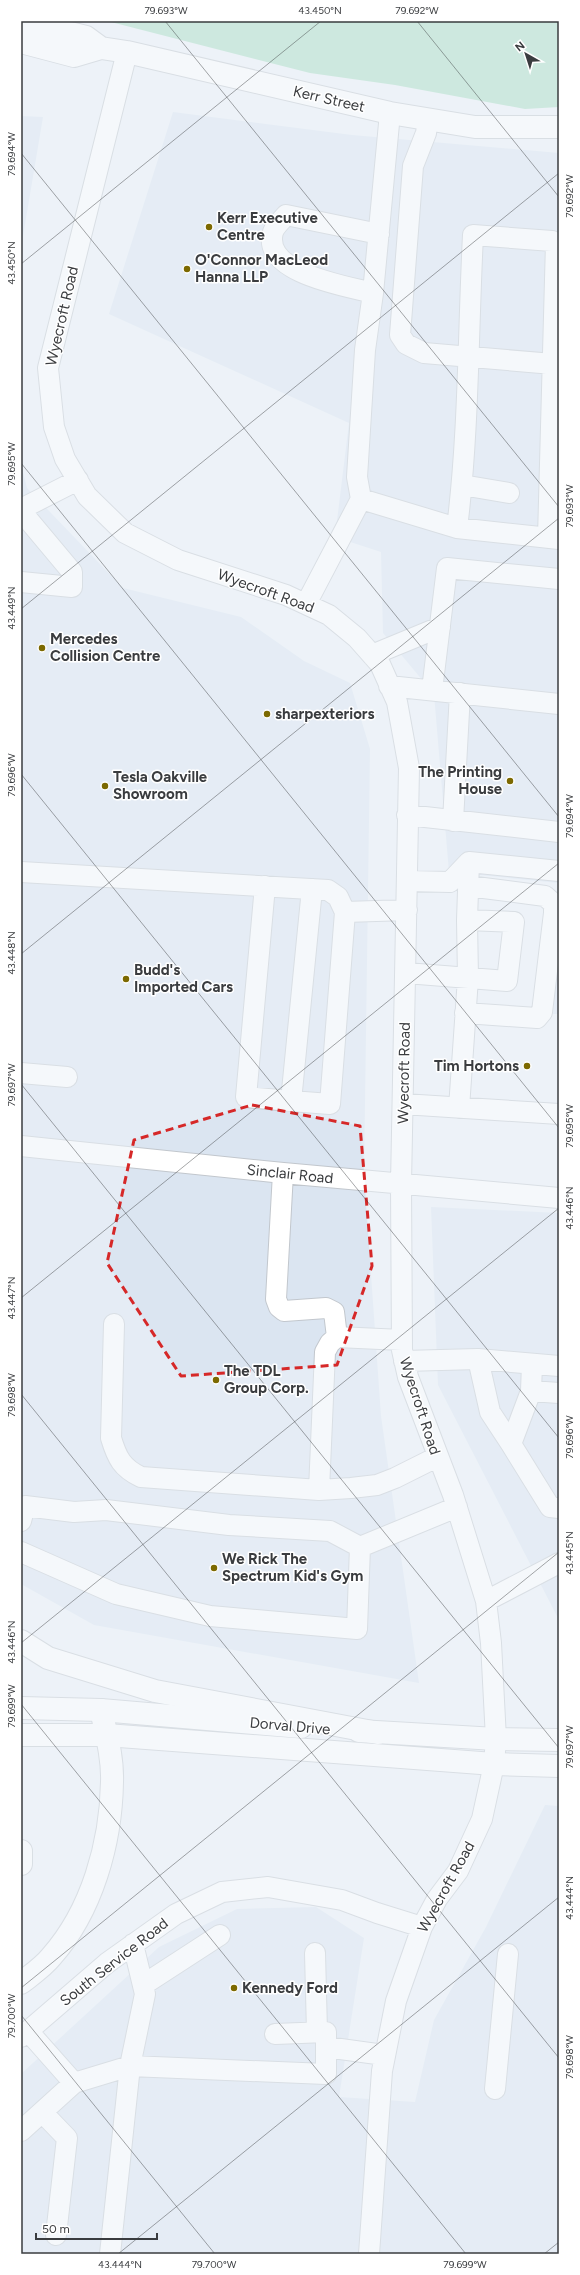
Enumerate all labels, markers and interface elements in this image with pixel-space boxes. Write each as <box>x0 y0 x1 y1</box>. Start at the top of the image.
text: 79.693°W <box>144 4 188 17</box>
text: 43.450°N <box>298 4 342 17</box>
text: 79.692°W <box>395 4 439 17</box>
north arrow <box>506 34 546 74</box>
text: N <box>513 39 527 54</box>
street label: Kerr Street <box>291 82 367 116</box>
text: 79.694°W <box>5 132 18 176</box>
text: 79.692°W <box>563 174 576 218</box>
place label: Kerr Executive Centre <box>217 209 318 244</box>
marker: Kerr Executive Centre <box>204 222 214 232</box>
text: 43.450°N <box>5 241 18 285</box>
place label: O'Connor MacLeod Hanna LLP <box>195 251 328 286</box>
street label: Wyecroft Road <box>42 264 82 368</box>
marker: O'Connor MacLeod Hanna LLP <box>182 264 192 274</box>
text: 79.695°W <box>5 442 18 486</box>
text: 79.693°W <box>563 484 576 528</box>
street label: Wyecroft Road <box>215 565 317 617</box>
text: 43.449°N <box>5 586 18 630</box>
place label: Mercedes Collision Centre <box>50 630 161 665</box>
marker: Mercedes Collision Centre <box>37 643 47 653</box>
place label: sharpexteriors <box>275 705 375 723</box>
marker: sharpexteriors <box>262 709 272 719</box>
text: 79.696°W <box>5 753 18 797</box>
place label: The Printing House <box>418 763 503 798</box>
place label: Tesla Oakville Showroom <box>113 768 208 803</box>
marker: The Printing House <box>505 776 515 786</box>
marker: Tesla Oakville Showroom <box>100 781 110 791</box>
text: 79.694°W <box>563 794 576 838</box>
text: 43.448°N <box>5 931 18 975</box>
place label: Budd's Imported Cars <box>134 961 233 996</box>
marker: Budd's Imported Cars <box>121 974 131 984</box>
street label: Wyecroft Road <box>394 1022 414 1124</box>
place label: Tim Hortons <box>434 1057 519 1075</box>
marker: Tim Hortons <box>522 1061 532 1071</box>
text: 79.697°W <box>5 1063 18 1107</box>
text: 79.695°W <box>563 1104 576 1148</box>
street label: Sinclair Road <box>246 1161 334 1187</box>
text: 43.446°N <box>563 1186 576 1230</box>
text: 43.447°N <box>5 1277 18 1319</box>
street label: Wyecroft Road <box>396 1355 444 1457</box>
place label: The TDL Group Corp. <box>224 1362 309 1397</box>
text: 79.698°W <box>5 1373 18 1417</box>
marker: The TDL Group Corp. <box>211 1375 221 1385</box>
text: 79.696°W <box>563 1415 576 1459</box>
text: 43.445°N <box>563 1531 576 1575</box>
place label: We Rick The Spectrum Kid's Gym <box>222 1550 363 1585</box>
marker: We Rick The Spectrum Kid's Gym <box>209 1563 219 1573</box>
text: 43.446°N <box>5 1620 18 1664</box>
text: 79.699°W <box>5 1684 18 1728</box>
street label: Dorval Drive <box>249 1714 331 1738</box>
text: 79.697°W <box>563 1725 576 1769</box>
street label: Wyecroft Road <box>413 1838 479 1936</box>
text: 43.444°N <box>563 1876 576 1920</box>
street label: South Service Road <box>56 1914 172 2010</box>
place label: Kennedy Ford <box>242 1979 338 1997</box>
marker: Kennedy Ford <box>229 1983 239 1993</box>
text: 79.700°W <box>5 1993 18 2038</box>
text: 79.698°W <box>563 2035 576 2079</box>
scale bar <box>36 2215 157 2241</box>
text: 50 m <box>42 2222 70 2236</box>
text: 43.444°N <box>98 2258 142 2271</box>
text: 79.700°W <box>192 2258 237 2271</box>
text: 79.699°W <box>443 2258 487 2271</box>

